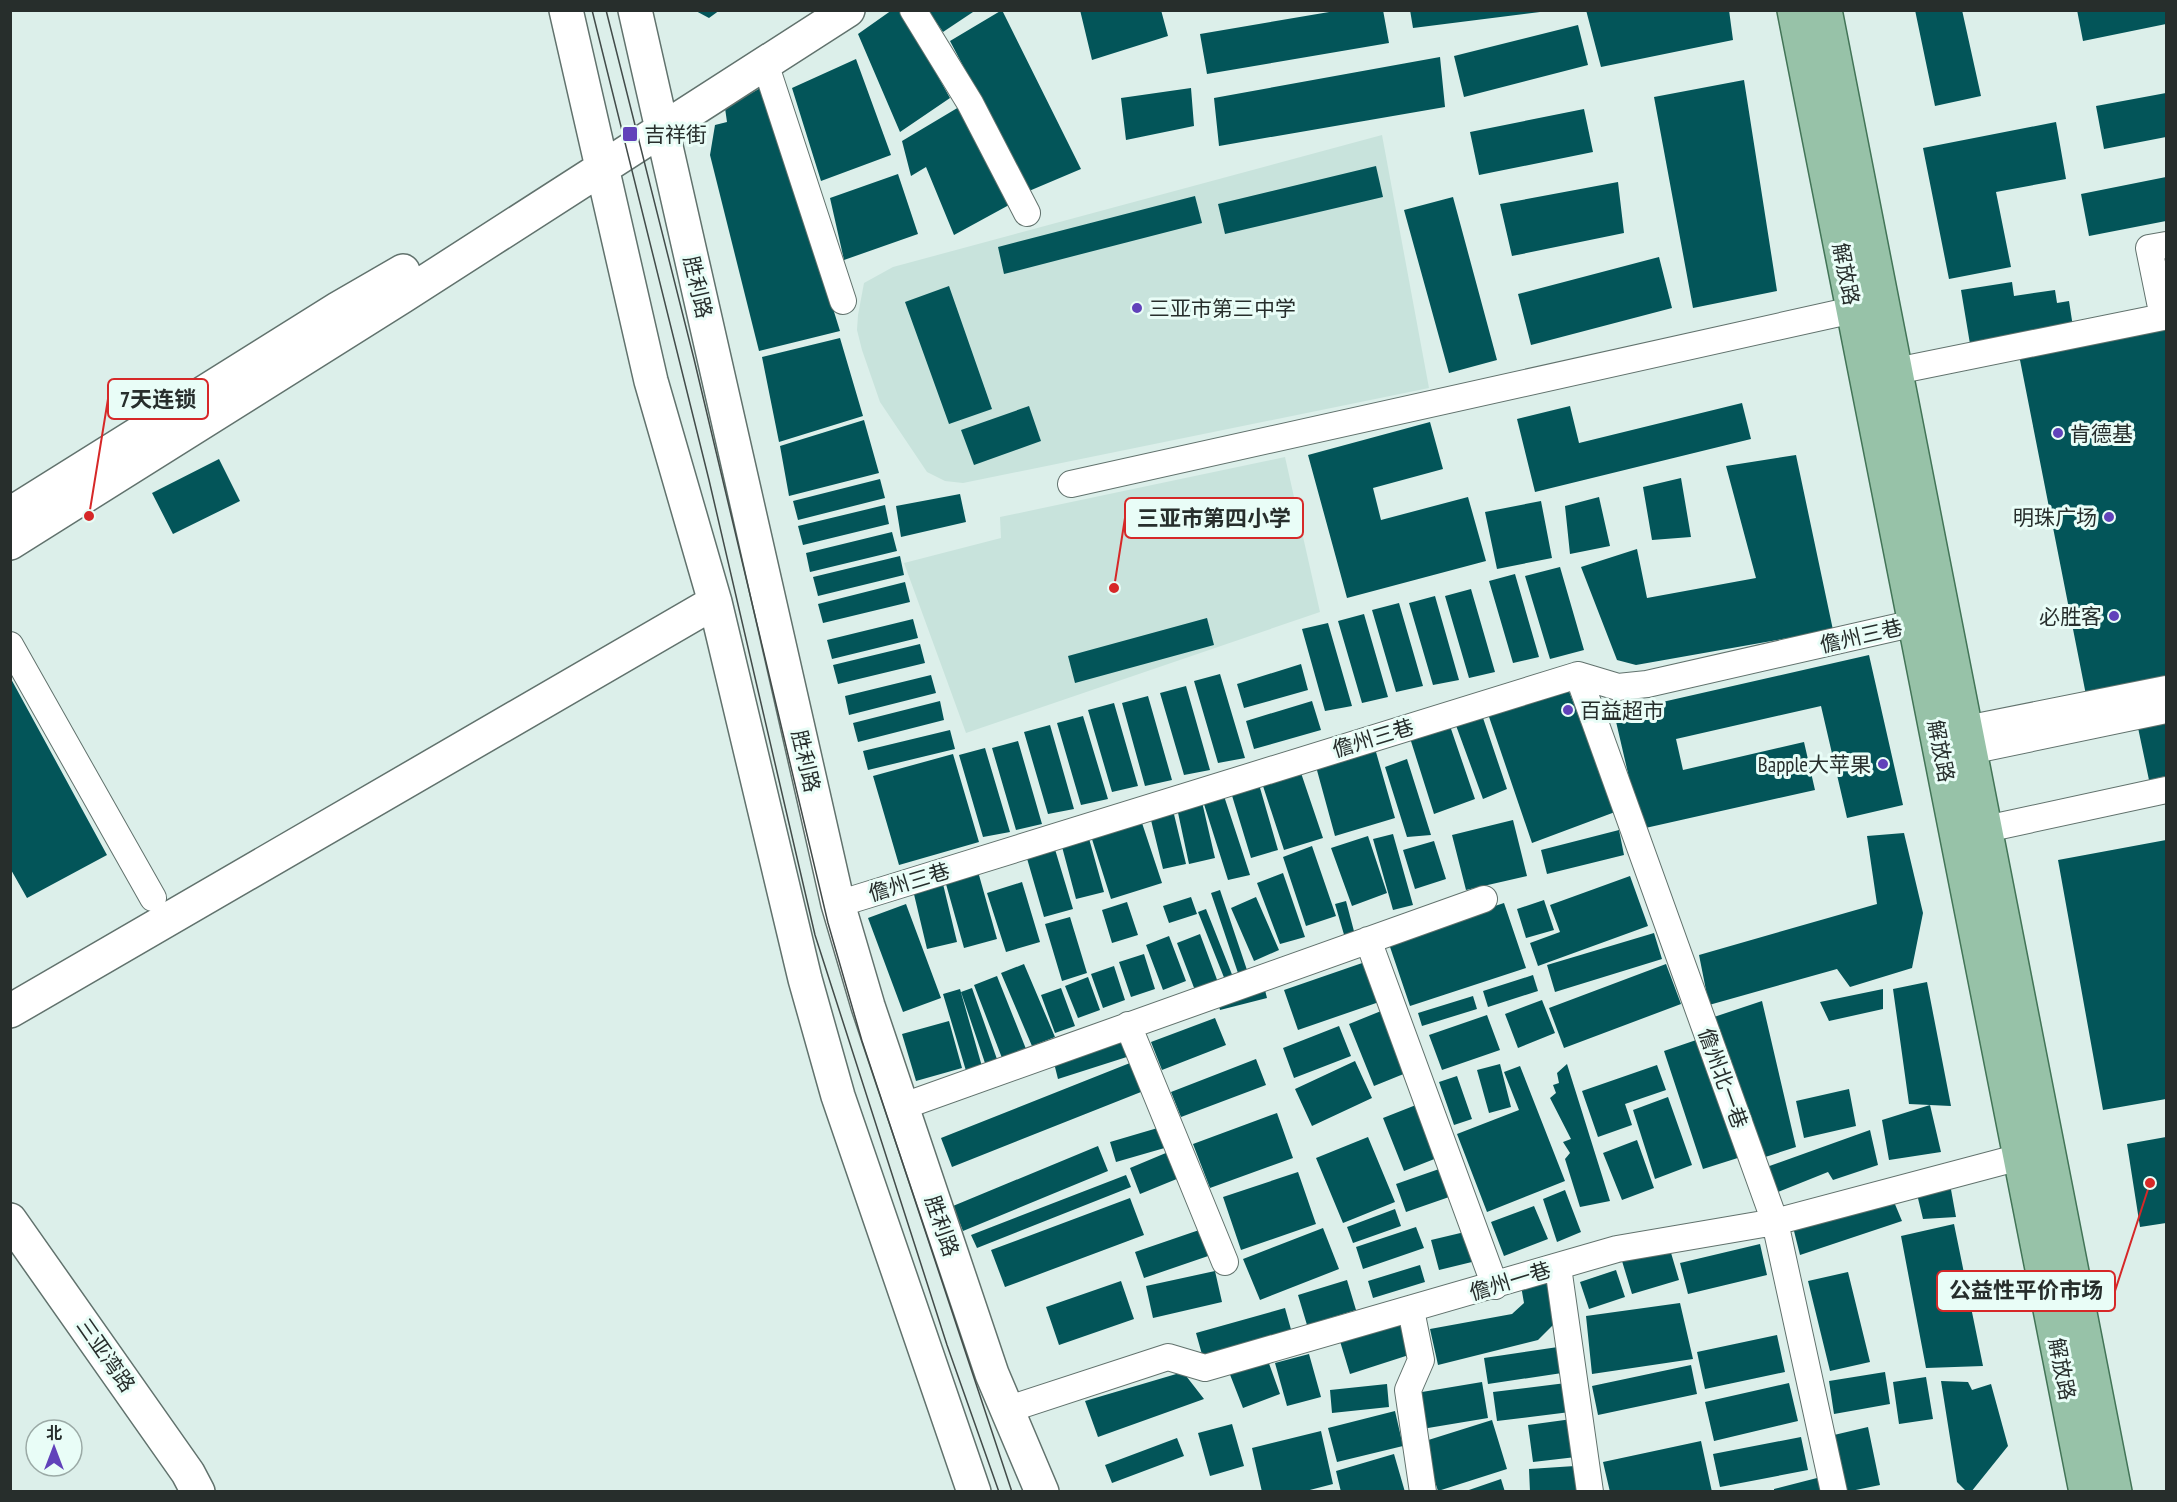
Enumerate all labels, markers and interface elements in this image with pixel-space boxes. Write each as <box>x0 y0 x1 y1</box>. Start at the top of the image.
place label: 吉祥街 <box>644 121 707 148</box>
marker: 吉祥街 <box>621 125 639 143</box>
street label: 解放路 <box>1827 241 1865 307</box>
street label: 胜利路 <box>678 253 718 321</box>
place label: 三亚市第三中学 <box>1149 295 1296 322</box>
marker: 三亚市第三中学 <box>1130 301 1144 315</box>
callout: 7天连锁 <box>108 379 208 419</box>
text: 7天连锁 <box>120 385 196 413</box>
place label: 肯德基 <box>2070 420 2133 447</box>
marker: 肯德基 <box>2051 426 2065 440</box>
callout: 三亚市第四小学 <box>1125 498 1303 538</box>
text: 三亚市第四小学 <box>1137 504 1291 532</box>
place label: 明珠广场 <box>2013 504 2097 531</box>
marker: 明珠广场 <box>2102 510 2116 524</box>
place label: 必胜客 <box>2039 603 2102 630</box>
marker: 必胜客 <box>2107 609 2121 623</box>
street label: 儋州三巷 <box>1817 613 1905 659</box>
place label: 百益超市 <box>1580 697 1664 724</box>
marker: 百益超市 <box>1561 703 1575 717</box>
street label: 儋州三巷 <box>1329 713 1417 763</box>
street label: 解放路 <box>1922 718 1960 784</box>
street label: 胜利路 <box>786 727 826 795</box>
place label: Bapple大苹果 <box>1758 751 1871 778</box>
marker: Bapple大苹果 <box>1876 757 1890 771</box>
street label: 儋州三巷 <box>865 857 953 907</box>
street label: 儋州北一巷 <box>1692 1024 1754 1132</box>
street label: 胜利路 <box>919 1192 965 1260</box>
street label: 儋州一巷 <box>1466 1256 1554 1306</box>
callout: 公益性平价市场 <box>1937 1271 2115 1311</box>
text: 公益性平价市场 <box>1949 1276 2103 1304</box>
street label: 三亚湾路 <box>71 1313 141 1397</box>
street label: 解放路 <box>2043 1336 2081 1402</box>
north arrow <box>24 1418 84 1478</box>
text: 北 <box>46 1423 62 1443</box>

